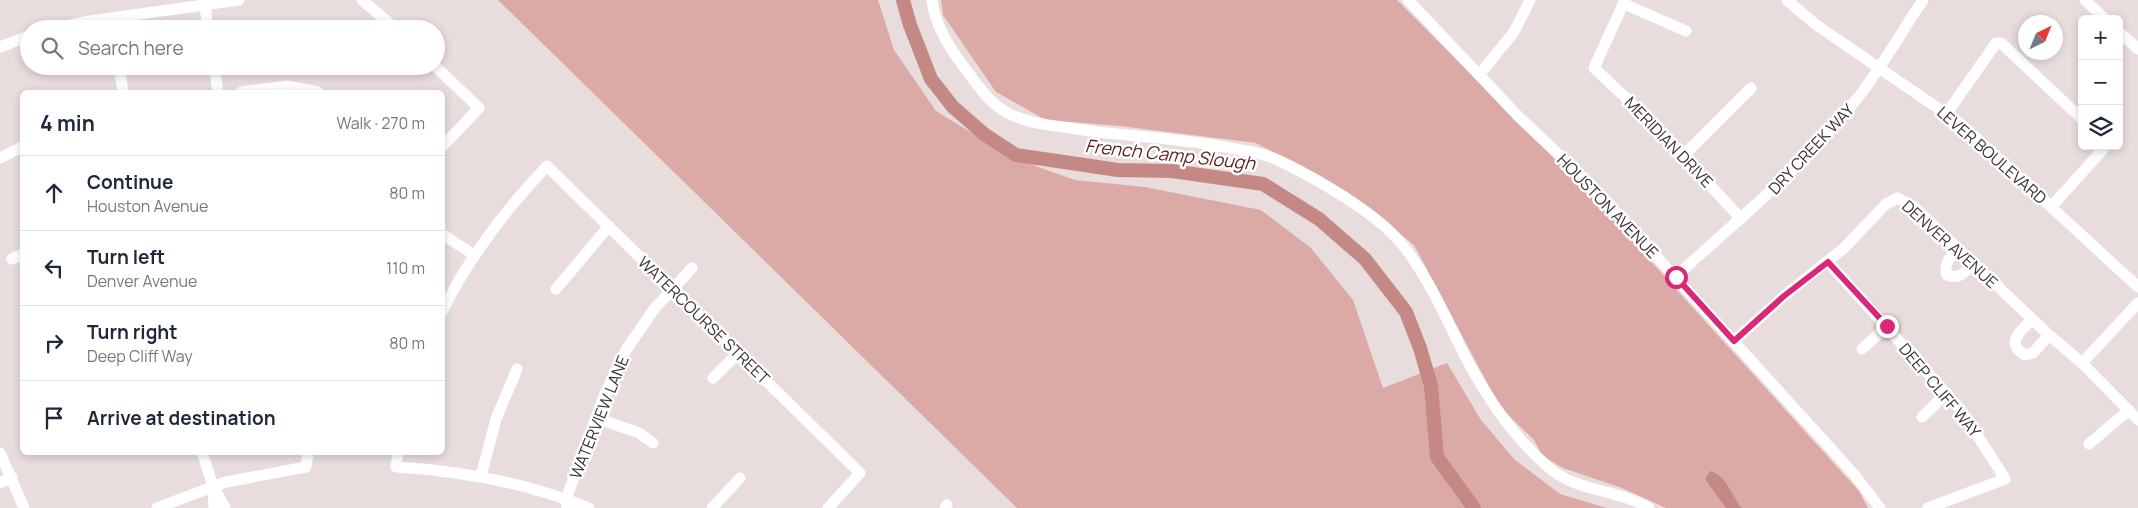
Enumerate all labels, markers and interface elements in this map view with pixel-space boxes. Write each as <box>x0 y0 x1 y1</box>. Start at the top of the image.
north arrow <box>2018 15 2063 60</box>
map controls <box>2078 15 2123 150</box>
button: + <box>2078 15 2123 60</box>
search box <box>20 20 445 75</box>
icon: search <box>38 34 66 62</box>
text: Search here <box>78 35 184 61</box>
button: − <box>2078 60 2123 105</box>
street label: MERIDIAN DRIVE <box>1620 92 1718 192</box>
street label: DRY CREEK WAY <box>1763 99 1859 199</box>
street label: LEVER BOULEVARD <box>1932 101 2052 209</box>
button: layers <box>2078 105 2123 150</box>
text: 4 min <box>40 109 95 137</box>
text: Walk · 270 m <box>336 112 425 134</box>
water label: French Camp Slough <box>1084 133 1258 175</box>
street label: HOUSTON AVENUE <box>1552 149 1664 263</box>
text: Continue <box>87 169 173 195</box>
icon: ahead <box>40 179 68 207</box>
text: 80 m <box>389 182 425 204</box>
text: Houston Avenue <box>87 195 208 217</box>
street label: DENVER AVENUE <box>1897 195 2003 293</box>
text: Turn left <box>87 244 165 270</box>
street label: WATERCOURSE STREET <box>633 251 775 389</box>
icon: left <box>40 254 68 282</box>
text: 110 m <box>386 257 425 279</box>
route start <box>1665 266 1688 289</box>
text: Denver Avenue <box>87 270 197 292</box>
route end <box>1876 315 1899 338</box>
text: Turn right <box>87 319 177 345</box>
icon: right <box>40 329 68 357</box>
text: 80 m <box>389 332 425 354</box>
street label: DEEP CLIFF WAY <box>1894 338 1986 442</box>
text: Deep Cliff Way <box>87 345 193 367</box>
street label: WATERVIEW LANE <box>564 352 634 482</box>
icon: arrive <box>40 404 68 432</box>
text: Arrive at destination <box>87 405 276 431</box>

